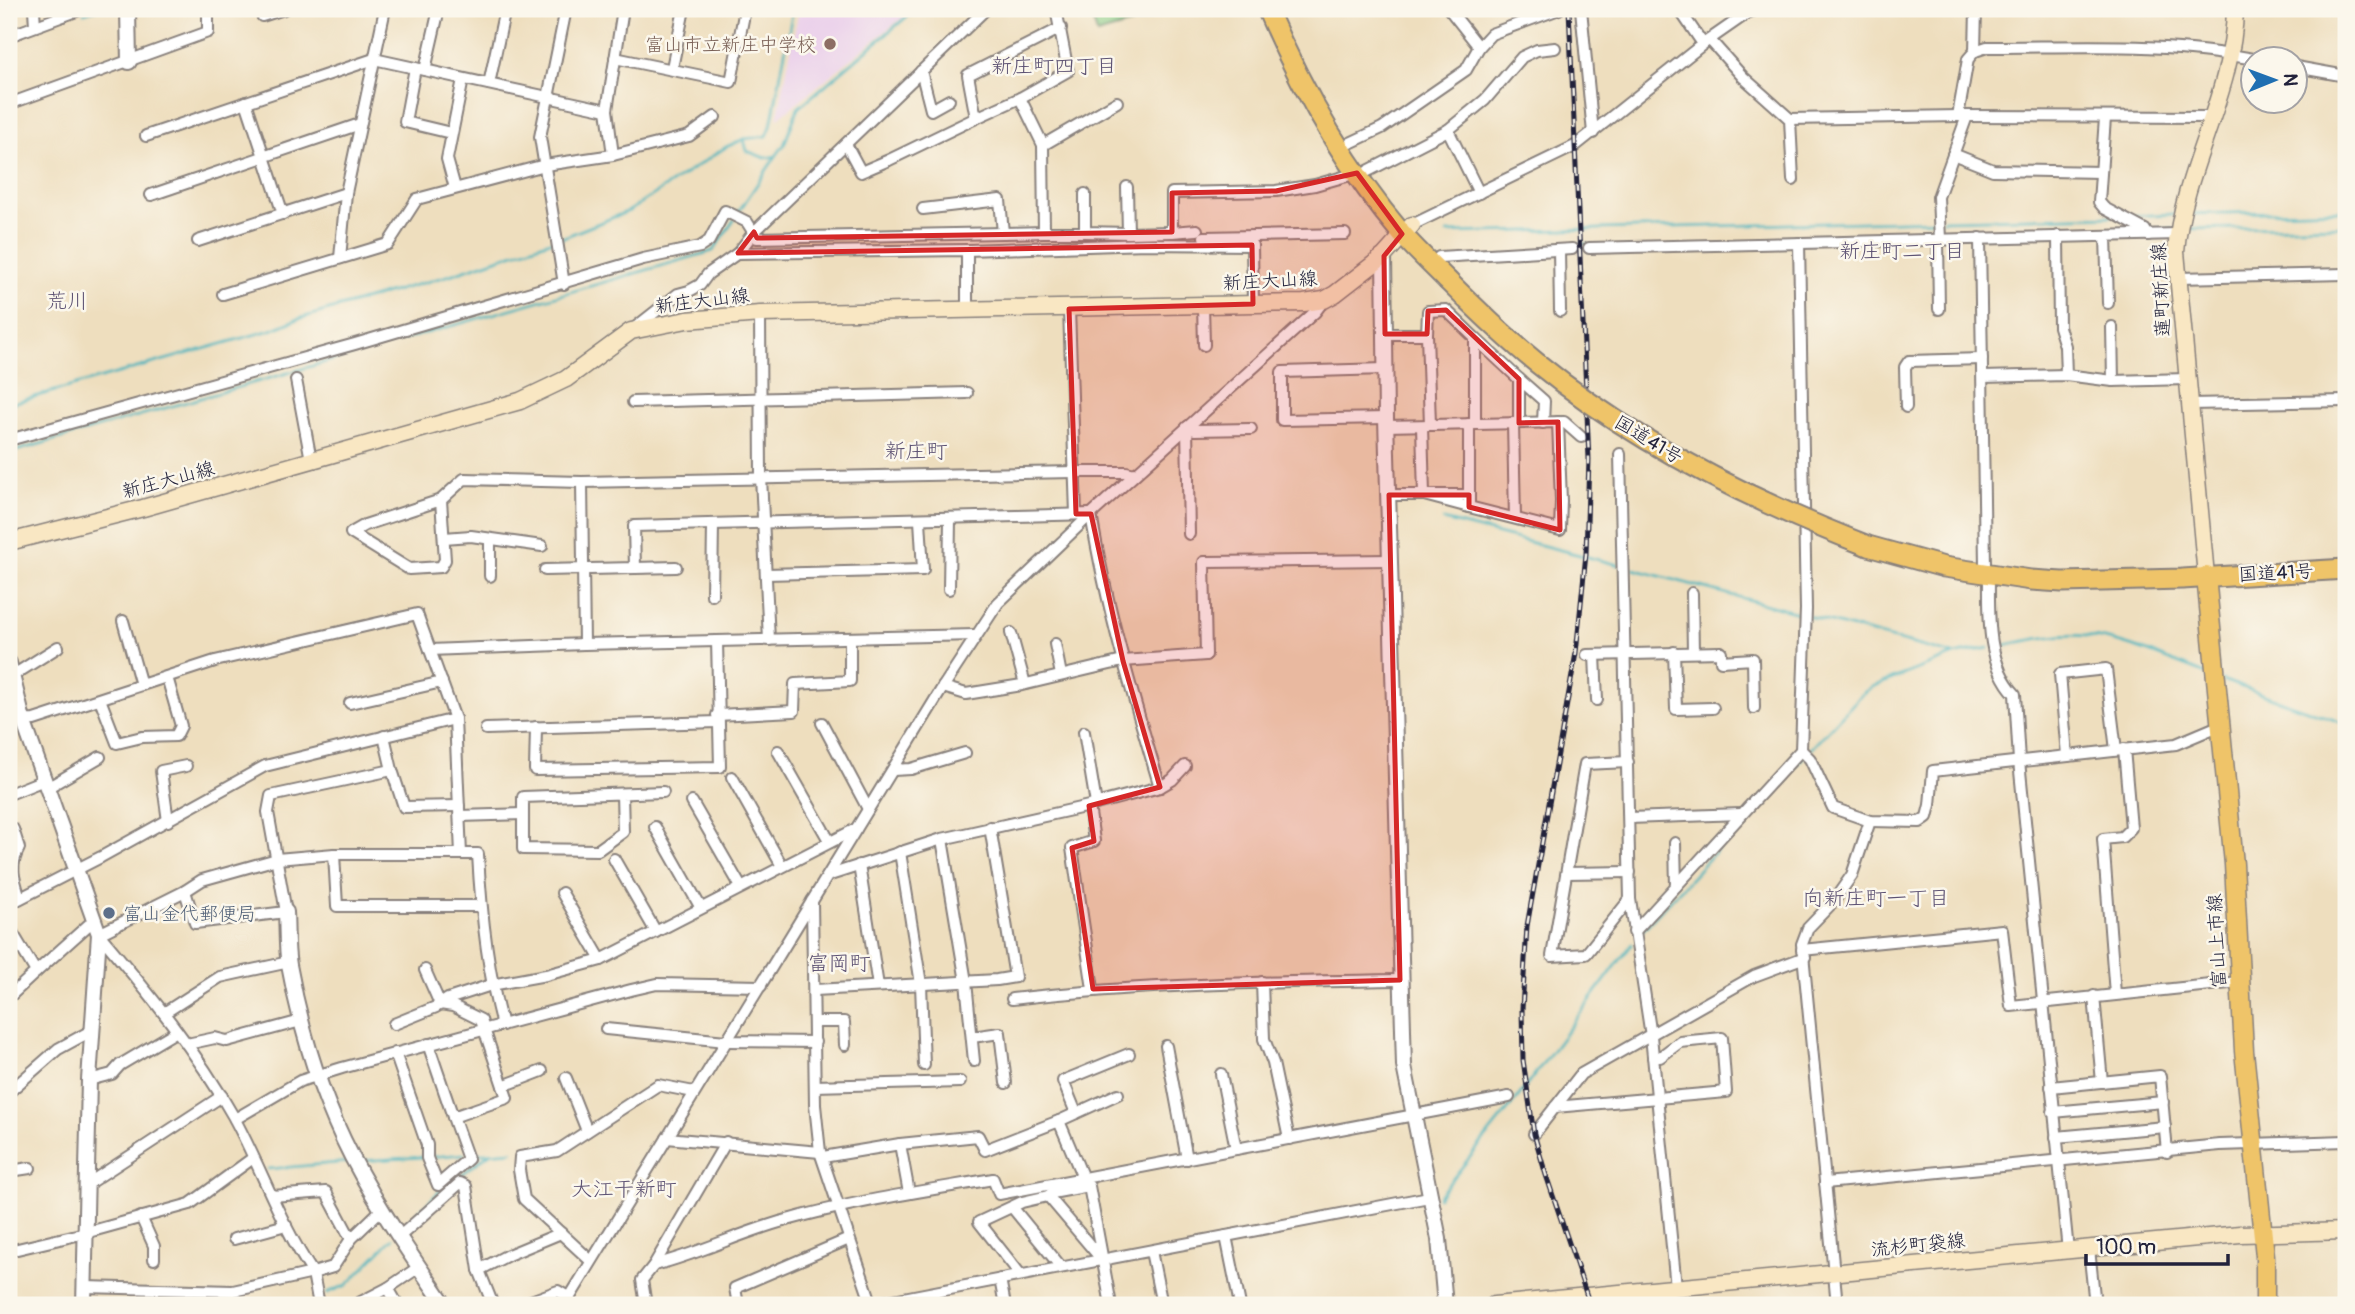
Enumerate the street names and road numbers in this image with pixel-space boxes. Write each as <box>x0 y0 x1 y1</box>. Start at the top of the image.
street label: 蓮町新庄線 <box>2147 242 2175 338</box>
street label: 新庄大山線 <box>1222 267 1318 295</box>
street label: 新庄大山線 <box>654 283 751 319</box>
street label: 国道41号 <box>1610 410 1687 470</box>
street label: 新庄大山線 <box>119 456 217 504</box>
street label: 国道41号 <box>2238 559 2314 587</box>
street label: 富山上市線 <box>2203 893 2231 989</box>
street label: 流杉町袋線 <box>1870 1228 1967 1262</box>

